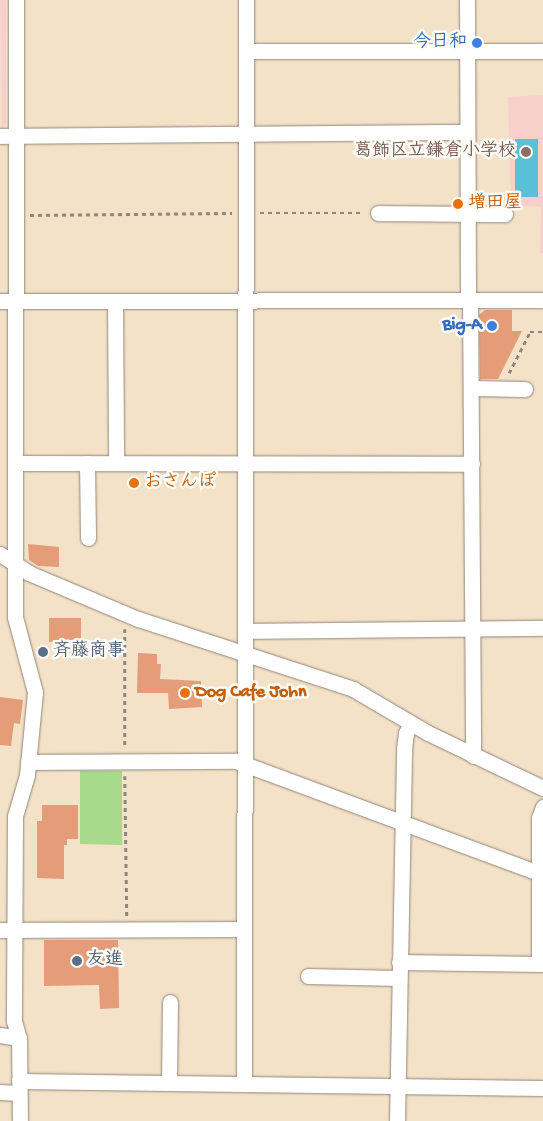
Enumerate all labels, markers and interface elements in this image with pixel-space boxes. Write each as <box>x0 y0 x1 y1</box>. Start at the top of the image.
place label: 今日和 <box>413 32 467 54</box>
marker: 今日和 <box>471 37 483 49</box>
place label: 葛飾区立鎌倉小学校 <box>354 141 516 163</box>
marker: 葛飾区立鎌倉小学校 <box>520 146 532 158</box>
place label: 増田屋 <box>468 193 522 215</box>
marker: 増田屋 <box>452 198 464 210</box>
place label: Big-A <box>442 315 482 337</box>
marker: Big-A <box>486 320 498 332</box>
place label: おさんぽ <box>144 472 216 494</box>
marker: おさんぽ <box>128 477 140 489</box>
place label: 斉藤商事 <box>53 641 125 663</box>
marker: 斉藤商事 <box>37 646 49 658</box>
place label: Dog Cafe John <box>195 682 306 704</box>
marker: Dog Cafe John <box>179 687 191 699</box>
place label: 友進 <box>87 950 123 972</box>
marker: 友進 <box>71 955 83 967</box>

